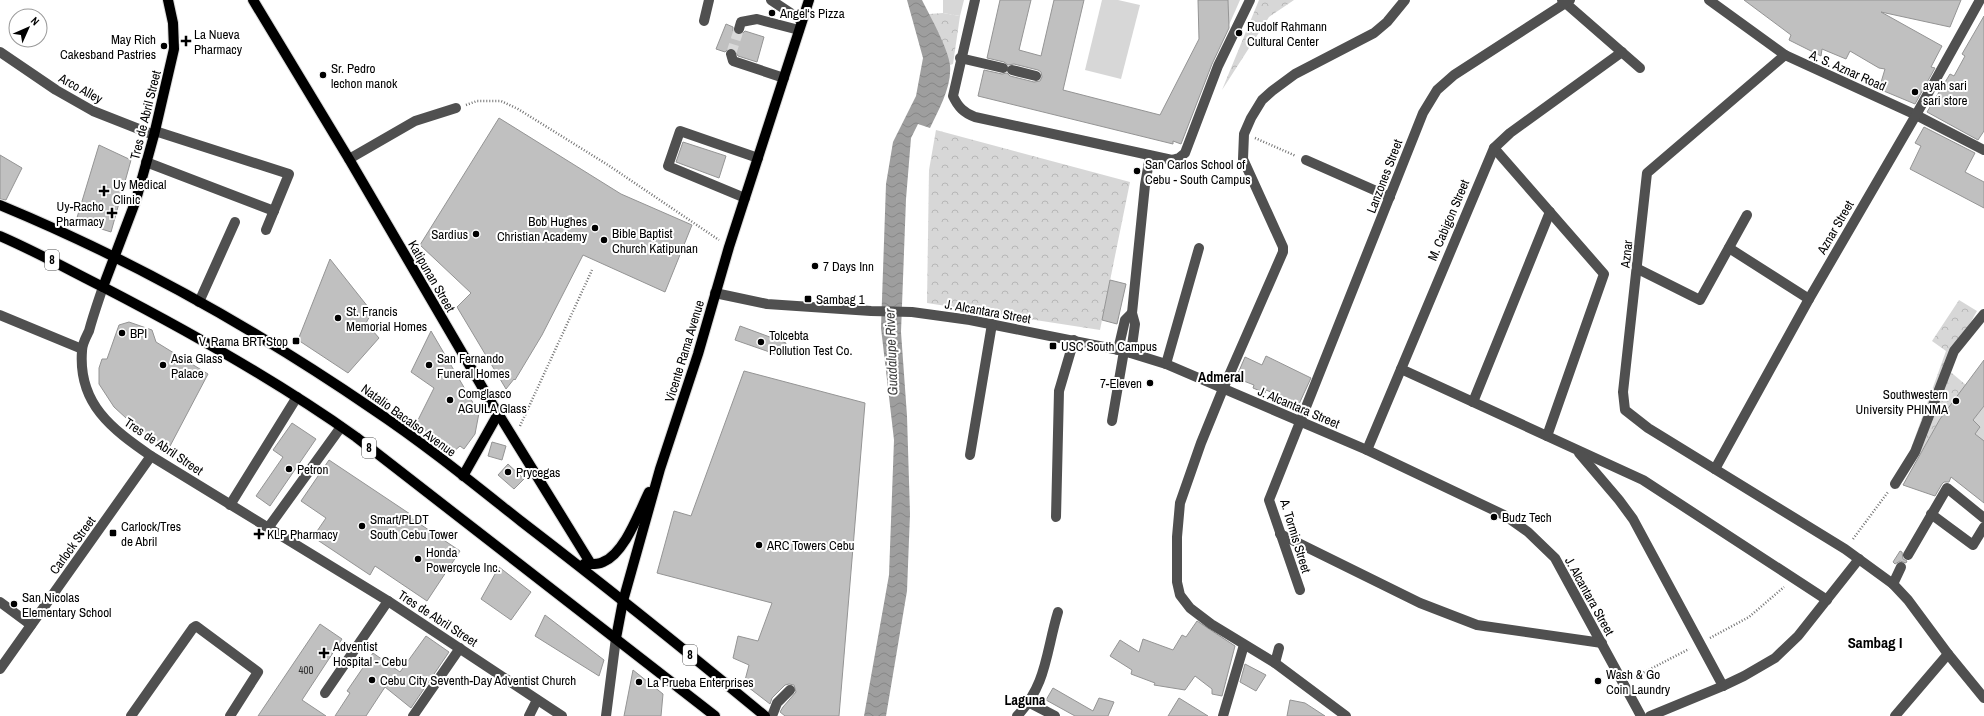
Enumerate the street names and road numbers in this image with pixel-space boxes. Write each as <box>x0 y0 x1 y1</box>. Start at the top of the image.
street label: A. S. Aznar Road <box>1806 46 1889 95</box>
street label: Arco Alley <box>55 69 106 108</box>
street label: Tres de Abril Street <box>126 69 165 162</box>
street label: Lanzones Street <box>1363 137 1406 215</box>
street label: M. Cabigon Street <box>1424 177 1473 263</box>
street label: Aznar Street <box>1813 197 1858 258</box>
street label: Katipunan Street <box>404 237 459 315</box>
street label: Aznar <box>1616 239 1636 270</box>
road number: 8 <box>45 250 59 270</box>
street label: J. Alcantara Street <box>944 296 1032 327</box>
street label: Vicente Rama Avenue <box>661 298 708 404</box>
street label: Natalio Bacalso Avenue <box>358 380 459 461</box>
street label: J. Alcantara Street <box>1255 383 1342 432</box>
street label: Tres de Abril Street <box>121 414 206 479</box>
road number: 8 <box>362 438 376 458</box>
street label: A. Tormis Street <box>1276 496 1315 575</box>
street label: Carlock Street <box>46 513 99 578</box>
street label: J. Alcantara Street <box>1561 554 1618 638</box>
street label: Tres de Abril Street <box>395 586 481 650</box>
road number: 8 <box>683 645 697 665</box>

